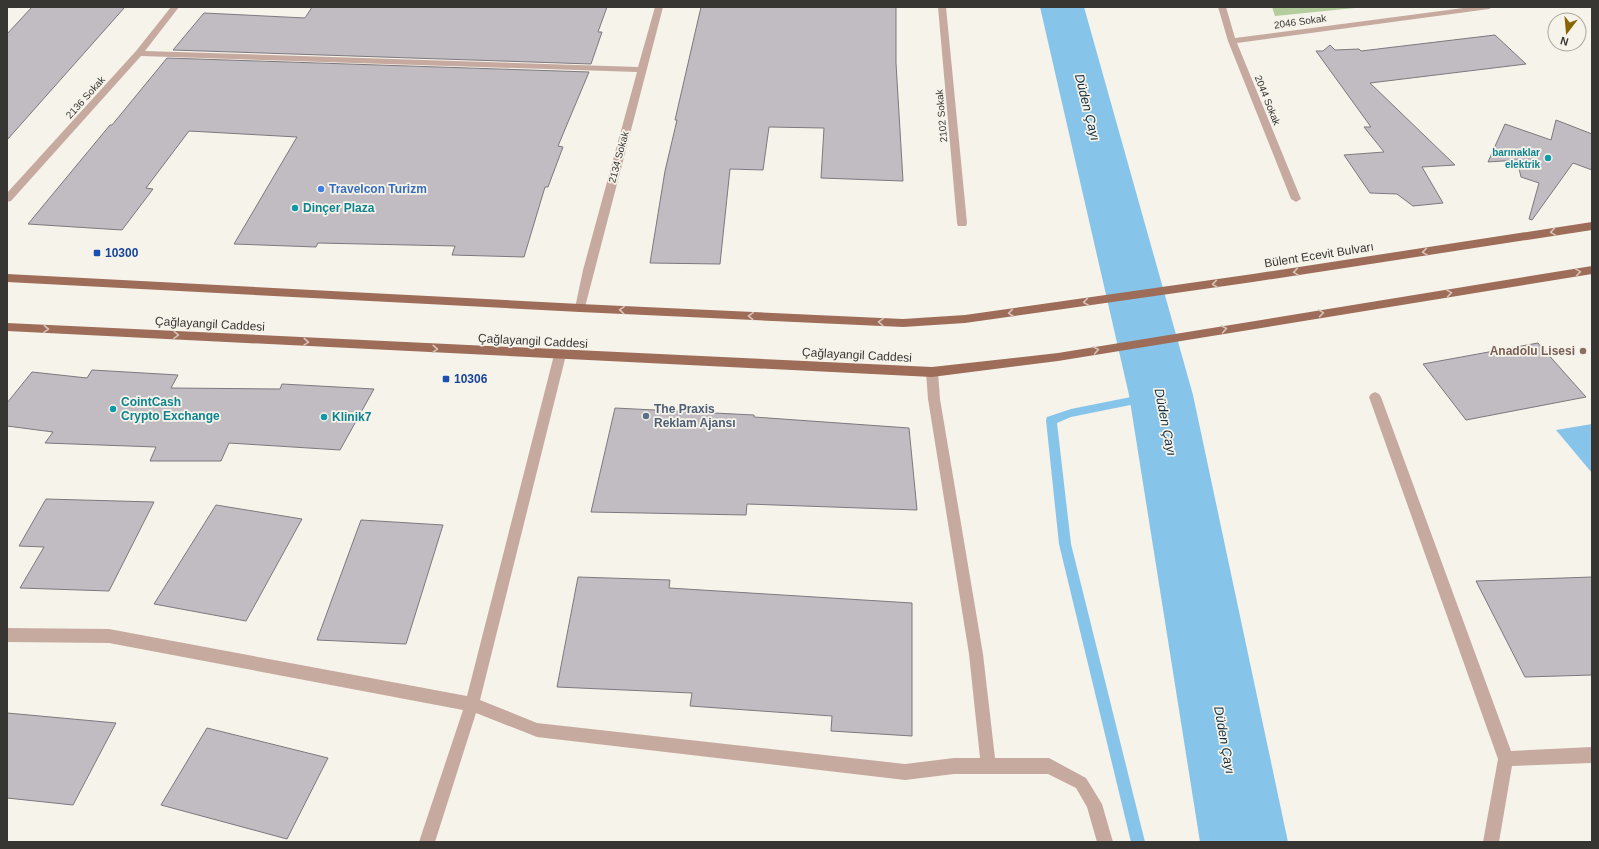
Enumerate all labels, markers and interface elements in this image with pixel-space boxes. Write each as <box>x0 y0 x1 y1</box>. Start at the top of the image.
street label: 2046 Sokak <box>1273 12 1328 31</box>
north arrow <box>1547 12 1587 52</box>
text: N <box>1559 35 1570 48</box>
water label: Düden Çayı <box>1072 72 1103 143</box>
street label: 2136 Sokak <box>64 73 108 121</box>
street label: 2044 Sokak <box>1253 74 1283 128</box>
street label: 2102 Sokak <box>934 88 949 143</box>
street label: 2134 Sokak <box>606 129 631 184</box>
place label: barınaklar elektrik <box>1492 147 1540 170</box>
marker: barınaklar elektrik <box>1543 153 1553 163</box>
place label: Travelcon Turizm <box>329 182 427 196</box>
marker: Travelcon Turizm <box>316 184 326 194</box>
place label: Dinçer Plaza <box>303 201 375 215</box>
marker: Dinçer Plaza <box>290 203 300 213</box>
one-way arrow <box>1550 227 1557 236</box>
street label: Bülent Ecevit Bulvarı <box>1263 239 1375 271</box>
place label: 10300 <box>105 246 139 260</box>
one-way arrow <box>1422 247 1428 256</box>
marker: 10300 <box>92 248 102 258</box>
one-way arrow <box>1293 267 1300 276</box>
one-way arrow <box>1575 268 1581 277</box>
one-way arrow <box>1212 279 1218 288</box>
one-way arrow <box>1446 289 1452 298</box>
one-way arrow <box>1083 297 1089 306</box>
one-way arrow <box>619 306 625 315</box>
one-way arrow <box>1008 308 1014 317</box>
one-way arrow <box>1318 309 1324 318</box>
one-way arrow <box>748 312 754 320</box>
street label: Çağlayangil Caddesi <box>155 314 265 334</box>
one-way arrow <box>878 317 884 326</box>
one-way arrow <box>43 324 49 333</box>
one-way arrow <box>1221 325 1227 334</box>
one-way arrow <box>173 331 179 340</box>
street label: Çağlayangil Caddesi <box>478 331 588 351</box>
one-way arrow <box>303 338 309 346</box>
one-way arrow <box>432 344 438 353</box>
place label: Anadolu Lisesi <box>1490 344 1575 358</box>
street label: Çağlayangil Caddesi <box>802 345 912 365</box>
marker: Anadolu Lisesi <box>1578 346 1588 356</box>
one-way arrow <box>1093 347 1099 355</box>
place label: 10306 <box>454 372 488 386</box>
marker: 10306 <box>441 374 451 384</box>
water label: Düden Çayı <box>1152 387 1179 458</box>
place label: CointCash Crypto Exchange <box>121 395 220 423</box>
place label: The Praxis Reklam Ajansı <box>654 402 736 430</box>
marker: CointCash Crypto Exchange <box>108 404 118 414</box>
place label: Klinik7 <box>332 410 372 424</box>
marker: The Praxis Reklam Ajansı <box>641 411 651 421</box>
marker: Klinik7 <box>319 412 329 422</box>
water label: Düden Çayı <box>1211 705 1238 776</box>

